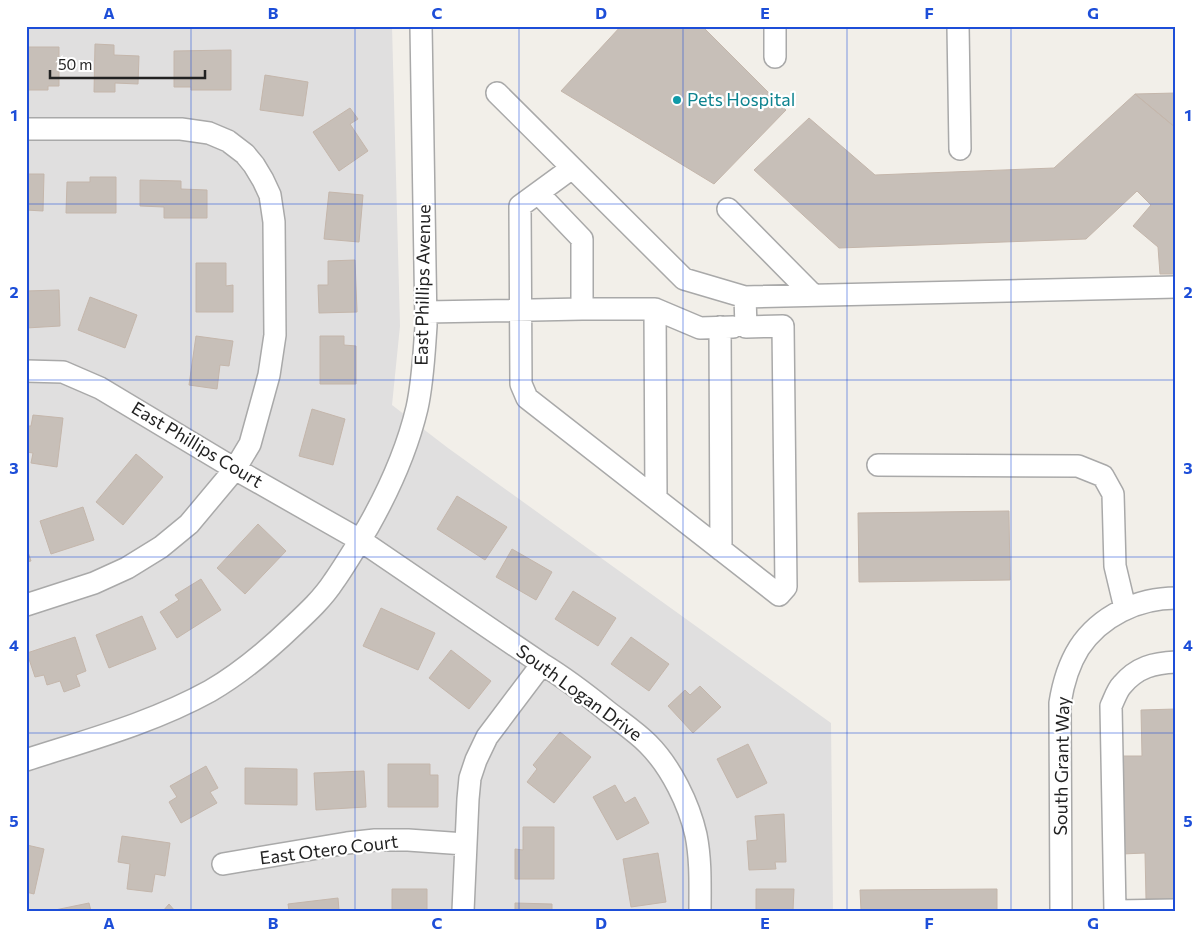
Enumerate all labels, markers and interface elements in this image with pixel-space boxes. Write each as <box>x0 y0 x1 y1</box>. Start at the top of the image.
text: A <box>103 3 115 22</box>
text: B <box>268 3 279 22</box>
text: C <box>432 3 443 22</box>
text: D <box>595 3 607 22</box>
text: E <box>760 3 770 22</box>
text: F <box>924 3 934 22</box>
text: G <box>1087 3 1099 22</box>
scale bar <box>50 48 205 80</box>
text: 50 m <box>58 55 92 73</box>
place label: Pets Hospital <box>687 88 795 110</box>
marker: Pets Hospital <box>671 94 683 106</box>
text: 1 <box>10 105 18 124</box>
text: 1 <box>1184 105 1192 124</box>
street label: East Phillips Avenue <box>410 204 434 366</box>
text: 2 <box>9 282 19 301</box>
text: 2 <box>1183 282 1193 301</box>
street label: East Phillips Court <box>128 396 267 492</box>
text: 3 <box>9 458 19 477</box>
text: 3 <box>1183 458 1193 477</box>
text: 4 <box>9 635 19 654</box>
text: 4 <box>1183 635 1193 654</box>
street label: South Logan Drive <box>513 639 647 745</box>
street label: South Grant Way <box>1049 696 1073 836</box>
text: 5 <box>9 811 19 830</box>
text: 5 <box>1183 811 1193 830</box>
street label: East Otero Court <box>258 830 399 868</box>
text: A <box>103 913 115 932</box>
text: B <box>268 913 279 932</box>
text: C <box>432 913 443 932</box>
text: D <box>595 913 607 932</box>
text: E <box>760 913 770 932</box>
text: F <box>924 913 934 932</box>
text: G <box>1087 913 1099 932</box>

